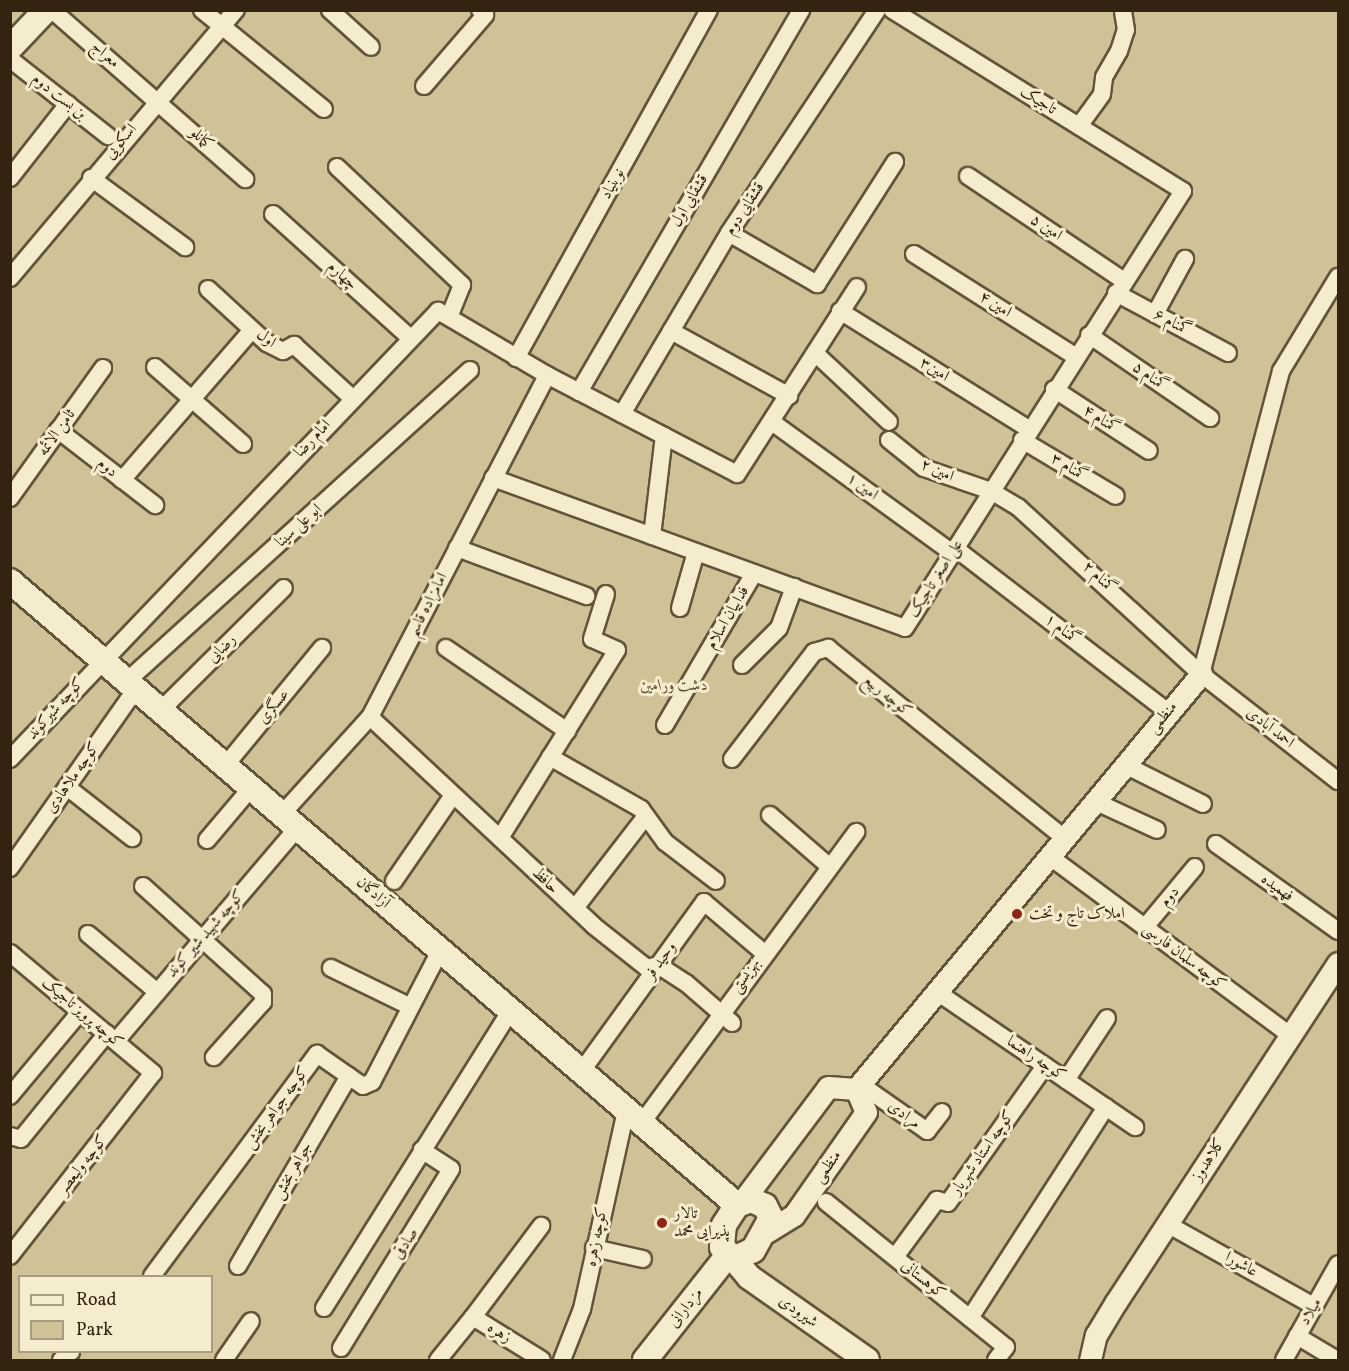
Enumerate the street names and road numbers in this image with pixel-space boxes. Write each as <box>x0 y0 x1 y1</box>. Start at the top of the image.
street label: معراج <box>87 37 123 73</box>
street label: بن بست دوم <box>28 70 90 124</box>
street label: تاجیک <box>1016 82 1060 120</box>
street label: اسکویی <box>101 120 141 164</box>
street label: کمانلو <box>185 124 217 154</box>
street label: نوبنیاد <box>597 165 629 203</box>
street label: قشقایی اول <box>667 171 713 231</box>
street label: قشقایی دوم <box>721 179 769 239</box>
street label: امین ۵ <box>1026 210 1066 246</box>
street label: چهارم <box>323 257 361 295</box>
street label: امین ۴ <box>975 288 1015 322</box>
street label: گمنام ۶ <box>1150 305 1194 341</box>
street label: اول <box>252 325 280 353</box>
street label: امین۳ <box>916 354 952 386</box>
street label: گمنام ۵ <box>1128 358 1172 396</box>
street label: گمنام ۴ <box>1079 401 1123 439</box>
street label: ثامن الائمه <box>34 406 80 460</box>
street label: امام رضا <box>290 416 336 462</box>
street label: گمنام ۳ <box>1047 450 1091 486</box>
street label: دوم <box>93 454 121 482</box>
street label: امین ۲ <box>917 455 957 487</box>
street label: امین ۱ <box>842 469 882 505</box>
street label: ابو علی سینا <box>272 500 326 552</box>
street label: علی اصغر تاجیک <box>904 536 968 622</box>
street label: گمنام ۲ <box>1078 558 1120 598</box>
street label: امامزاده قاسم <box>404 570 452 640</box>
street label: فداییان اسلام <box>702 583 754 653</box>
street label: گمنام ۱ <box>1041 610 1083 650</box>
street label: رضایی <box>204 631 240 667</box>
street label: کوچه ربیع <box>859 671 915 721</box>
street label: کوچه شیرکوند <box>23 674 89 744</box>
street label: عسگری <box>254 686 294 728</box>
street label: منظمی <box>1144 698 1182 738</box>
street label: احمد آبادی <box>1242 703 1298 753</box>
street label: کوچه ملاهادی <box>41 739 105 817</box>
street label: حافظ <box>527 864 563 898</box>
street label: فهمیده <box>1257 870 1297 906</box>
street label: آزادگان <box>352 873 394 913</box>
street label: دوم <box>1156 883 1184 911</box>
street label: کوچه شهید شیر کوند <box>163 886 249 982</box>
street label: کوچه سلمان فارسی <box>1138 919 1230 995</box>
street label: وحید فر <box>641 938 681 984</box>
street label: بهزیستی <box>727 955 765 997</box>
street label: کوچه پرویز تاجیک <box>37 973 127 1053</box>
street label: کوچه راهنما <box>1003 1032 1069 1086</box>
street label: کوچه جواهر بخش <box>240 1063 314 1153</box>
street label: مرادی <box>884 1097 924 1133</box>
street label: کوچه استاد شهریار <box>947 1107 1019 1199</box>
street label: کوچه ولیعصر <box>54 1131 112 1199</box>
street label: کلاهدوز <box>1188 1135 1230 1185</box>
street label: جواهر بخش <box>269 1139 317 1203</box>
street label: منظمی <box>810 1147 846 1187</box>
street label: کوچه زهره <box>582 1206 612 1268</box>
street label: صادقی <box>389 1225 423 1263</box>
street label: عاشورا <box>1221 1248 1261 1282</box>
street label: کوهستانی <box>897 1256 949 1304</box>
street label: مزدارانی <box>664 1284 708 1332</box>
street label: شیرودی <box>775 1292 821 1332</box>
street label: میلاد <box>1296 1295 1326 1329</box>
street label: زهره <box>483 1318 515 1348</box>

